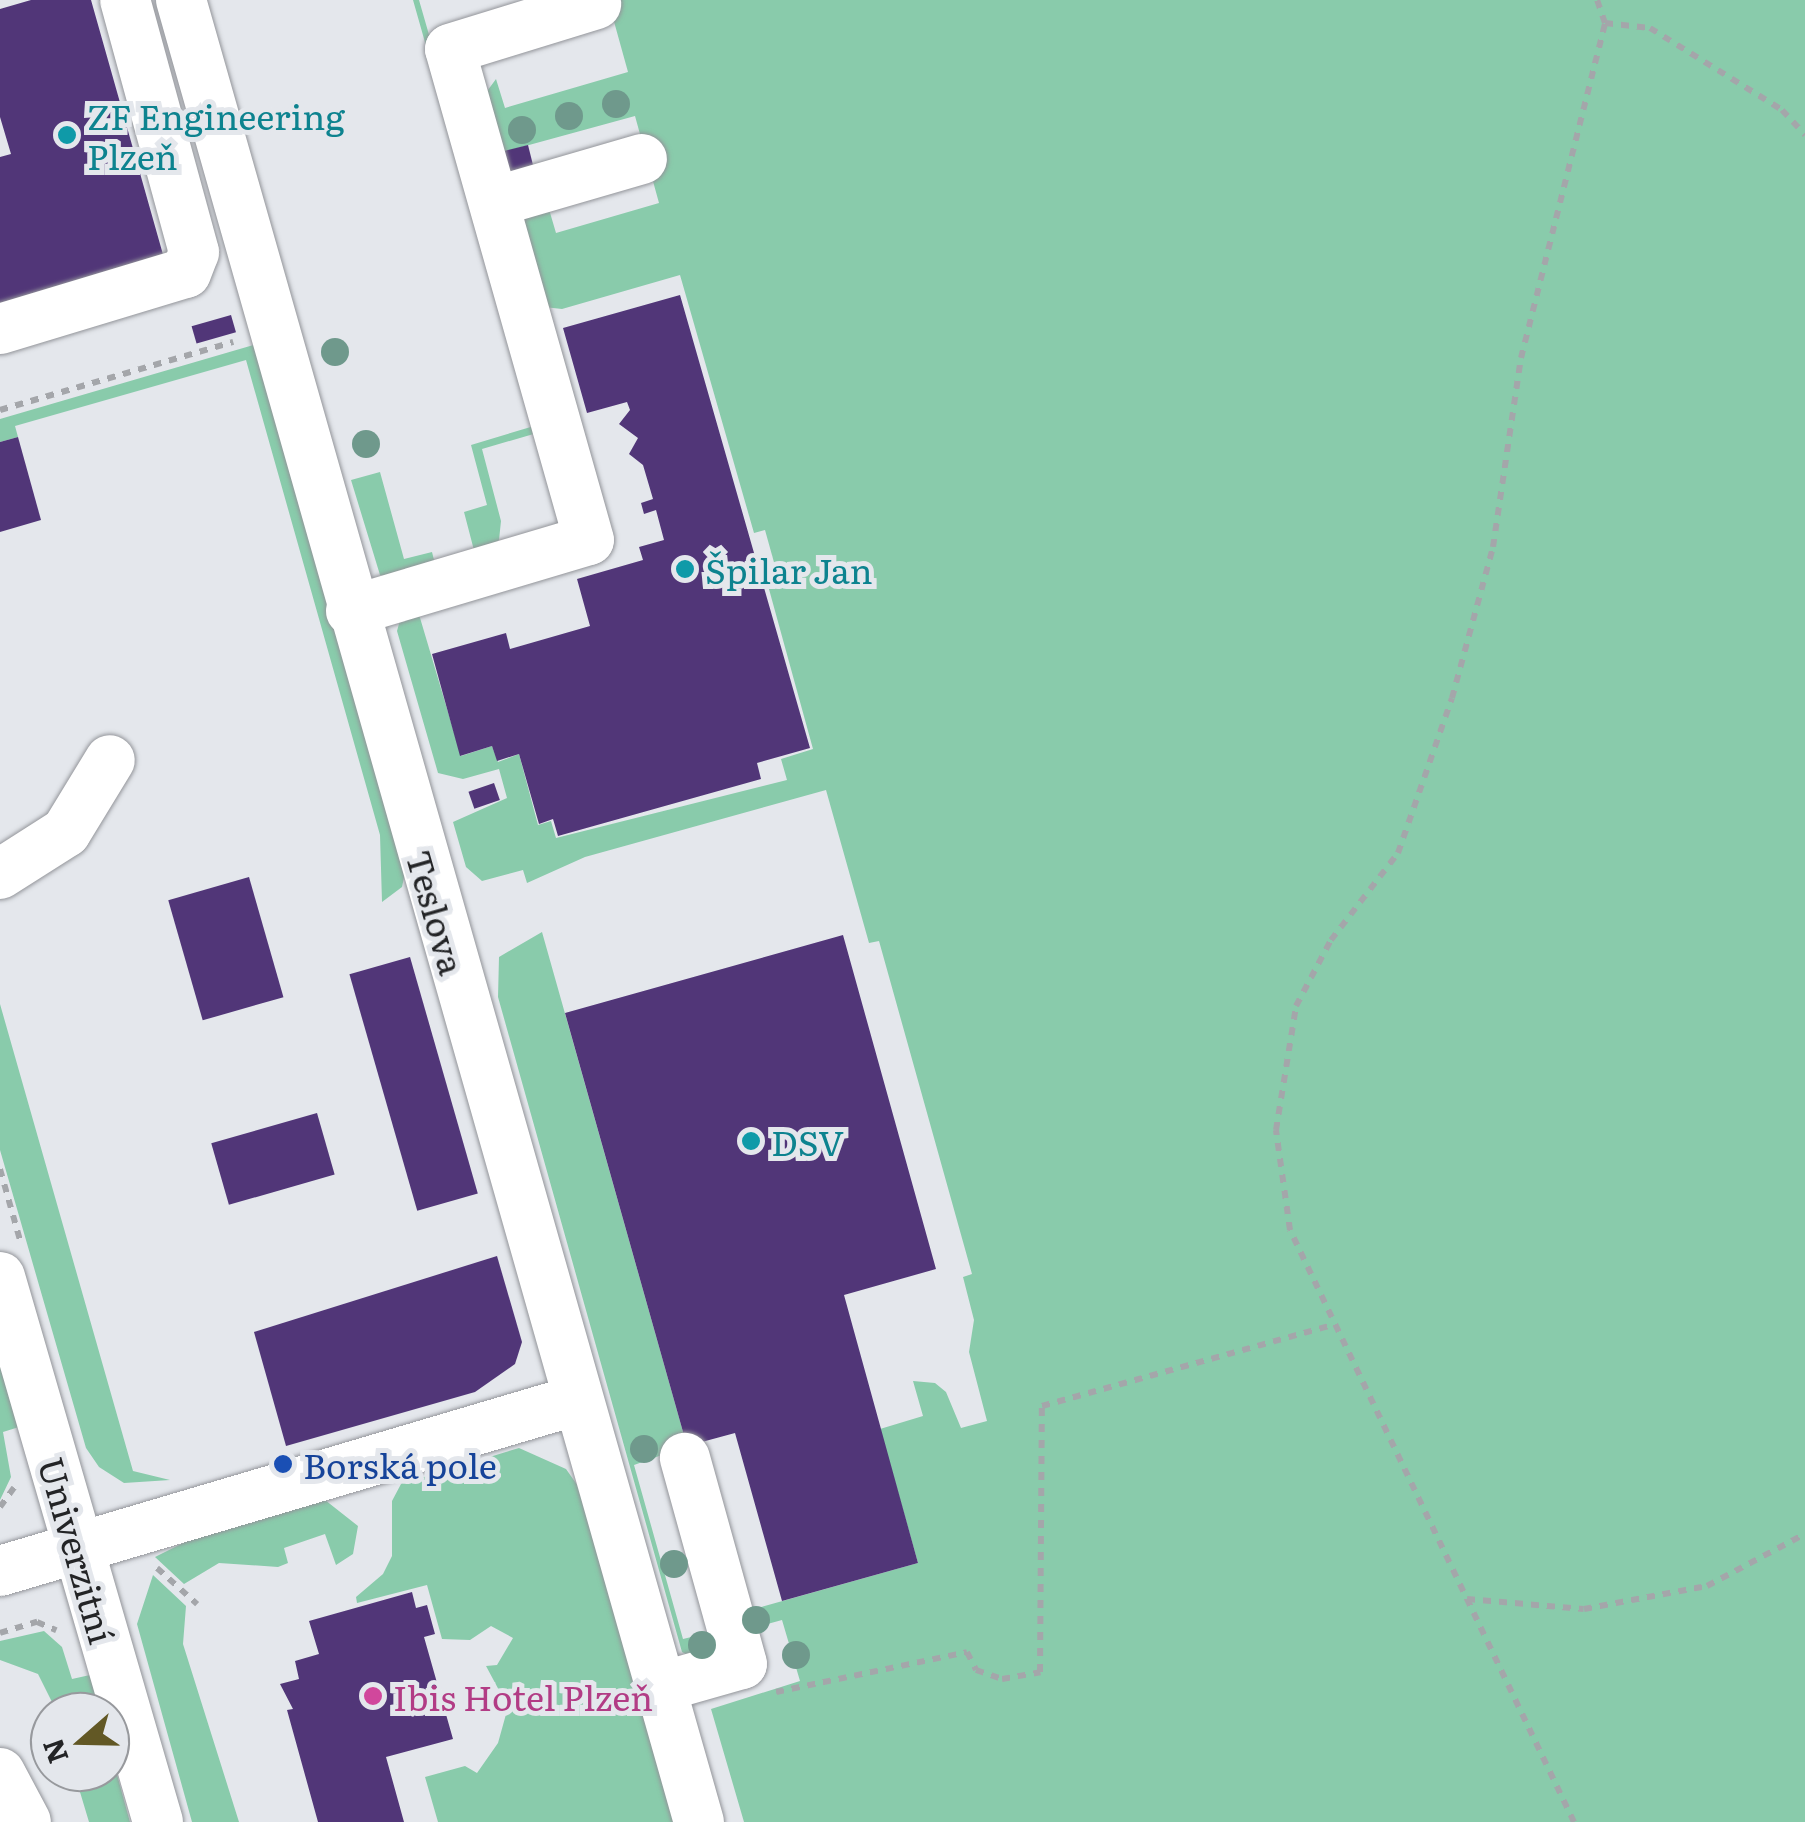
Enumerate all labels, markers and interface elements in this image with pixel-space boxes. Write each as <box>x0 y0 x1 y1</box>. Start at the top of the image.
place label: ZF Engineering Plzeň <box>87 94 345 176</box>
marker: ZF Engineering Plzeň <box>56 124 78 146</box>
place label: Špilar Jan <box>705 548 873 590</box>
marker: Špilar Jan <box>674 558 696 580</box>
street label: Teslova <box>399 845 475 979</box>
place label: DSV <box>771 1120 844 1162</box>
marker: DSV <box>740 1130 762 1152</box>
place label: Borská pole <box>303 1443 497 1485</box>
street label: Univerzitní <box>31 1452 125 1648</box>
marker: Borská pole <box>272 1453 294 1475</box>
place label: Ibis Hotel Plzeň <box>393 1675 653 1717</box>
marker: Ibis Hotel Plzeň <box>362 1685 384 1707</box>
north arrow <box>30 1692 130 1792</box>
text: N <box>30 1733 77 1770</box>

